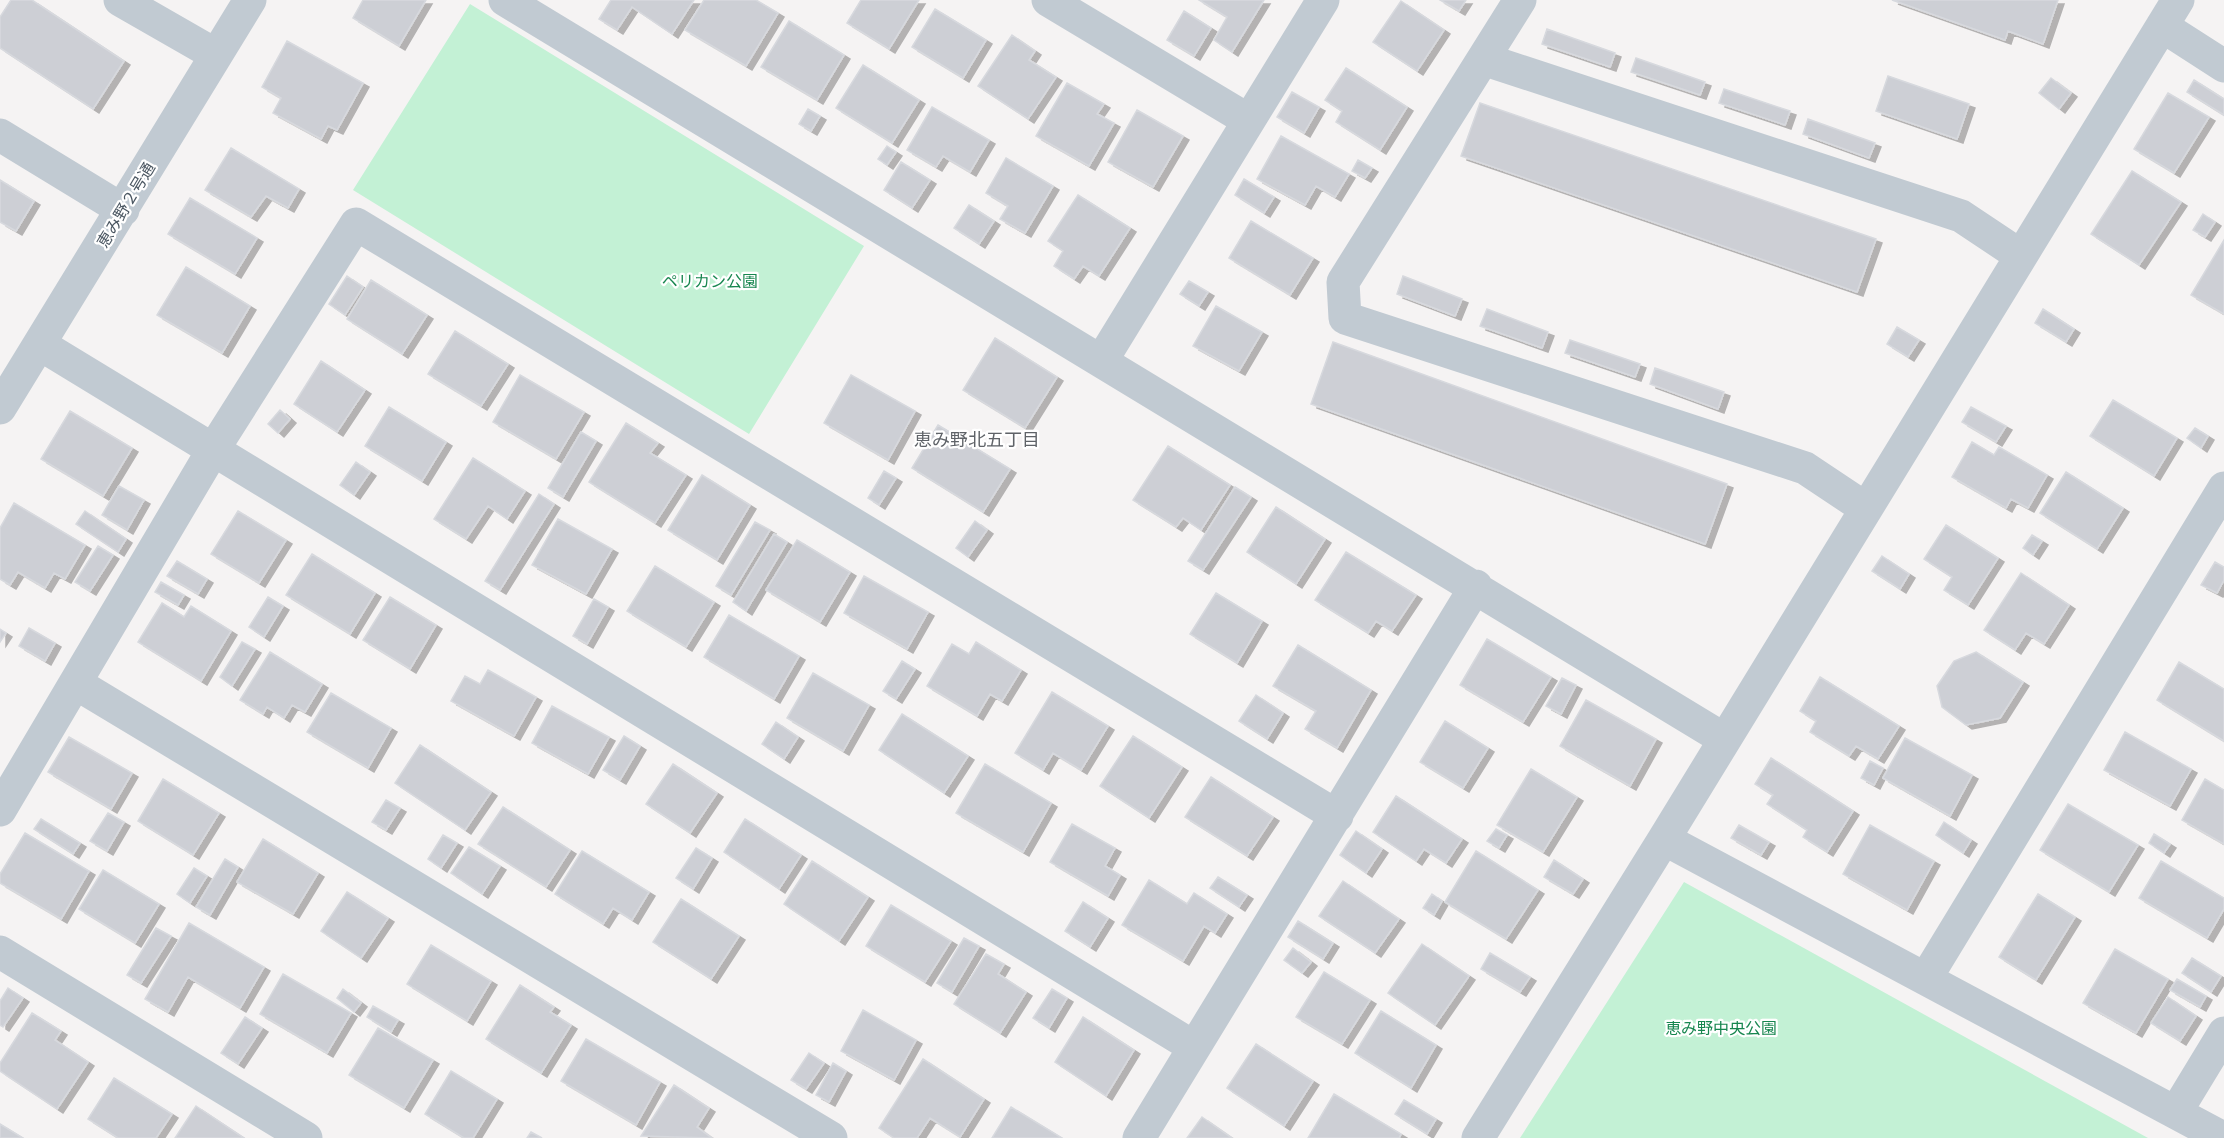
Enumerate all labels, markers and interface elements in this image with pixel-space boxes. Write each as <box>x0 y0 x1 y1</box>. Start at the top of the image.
street label: 恵み野２号通 <box>94 159 158 251</box>
park label: ペリカン公園 <box>662 273 758 290</box>
district label: 恵み野北五丁目 <box>914 430 1040 450</box>
park label: 恵み野中央公園 <box>1665 1020 1777 1037</box>

